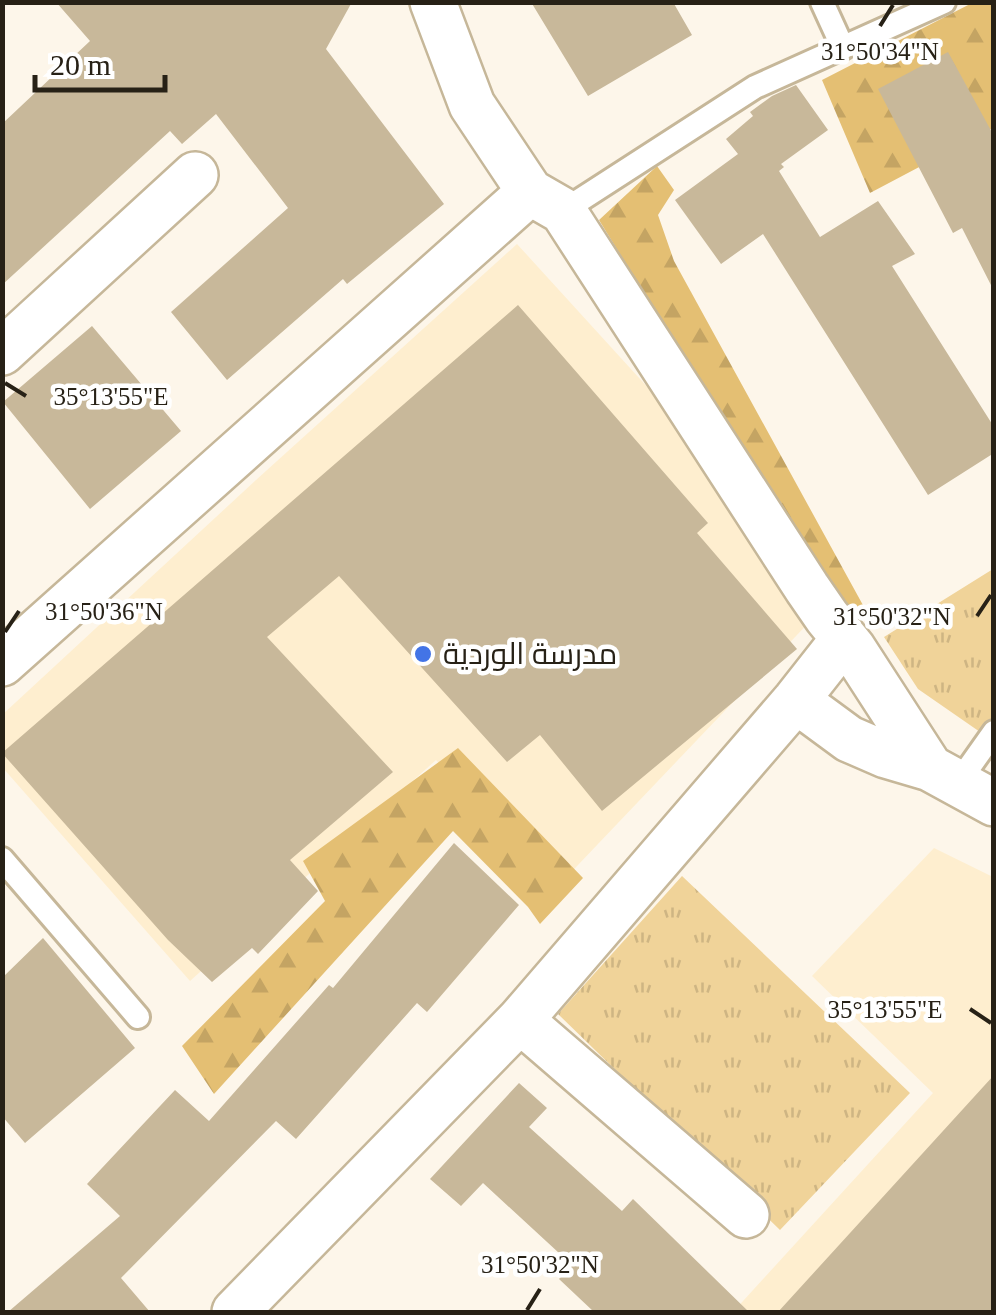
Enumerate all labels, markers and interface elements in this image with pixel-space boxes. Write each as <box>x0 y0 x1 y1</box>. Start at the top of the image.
scale bar <box>35 30 165 92</box>
text: 31°50'34"N <box>821 38 939 65</box>
text: 20 m <box>50 48 111 81</box>
text: 35°13'55"E <box>54 383 168 410</box>
text: 31°50'36"N <box>45 598 163 625</box>
text: 31°50'32"N <box>833 603 951 630</box>
place label: مدرسة الوردية <box>443 637 617 671</box>
marker: مدرسة الوردية <box>412 643 434 665</box>
text: 35°13'55"E <box>828 996 942 1023</box>
text: 31°50'32"N <box>481 1251 599 1278</box>

